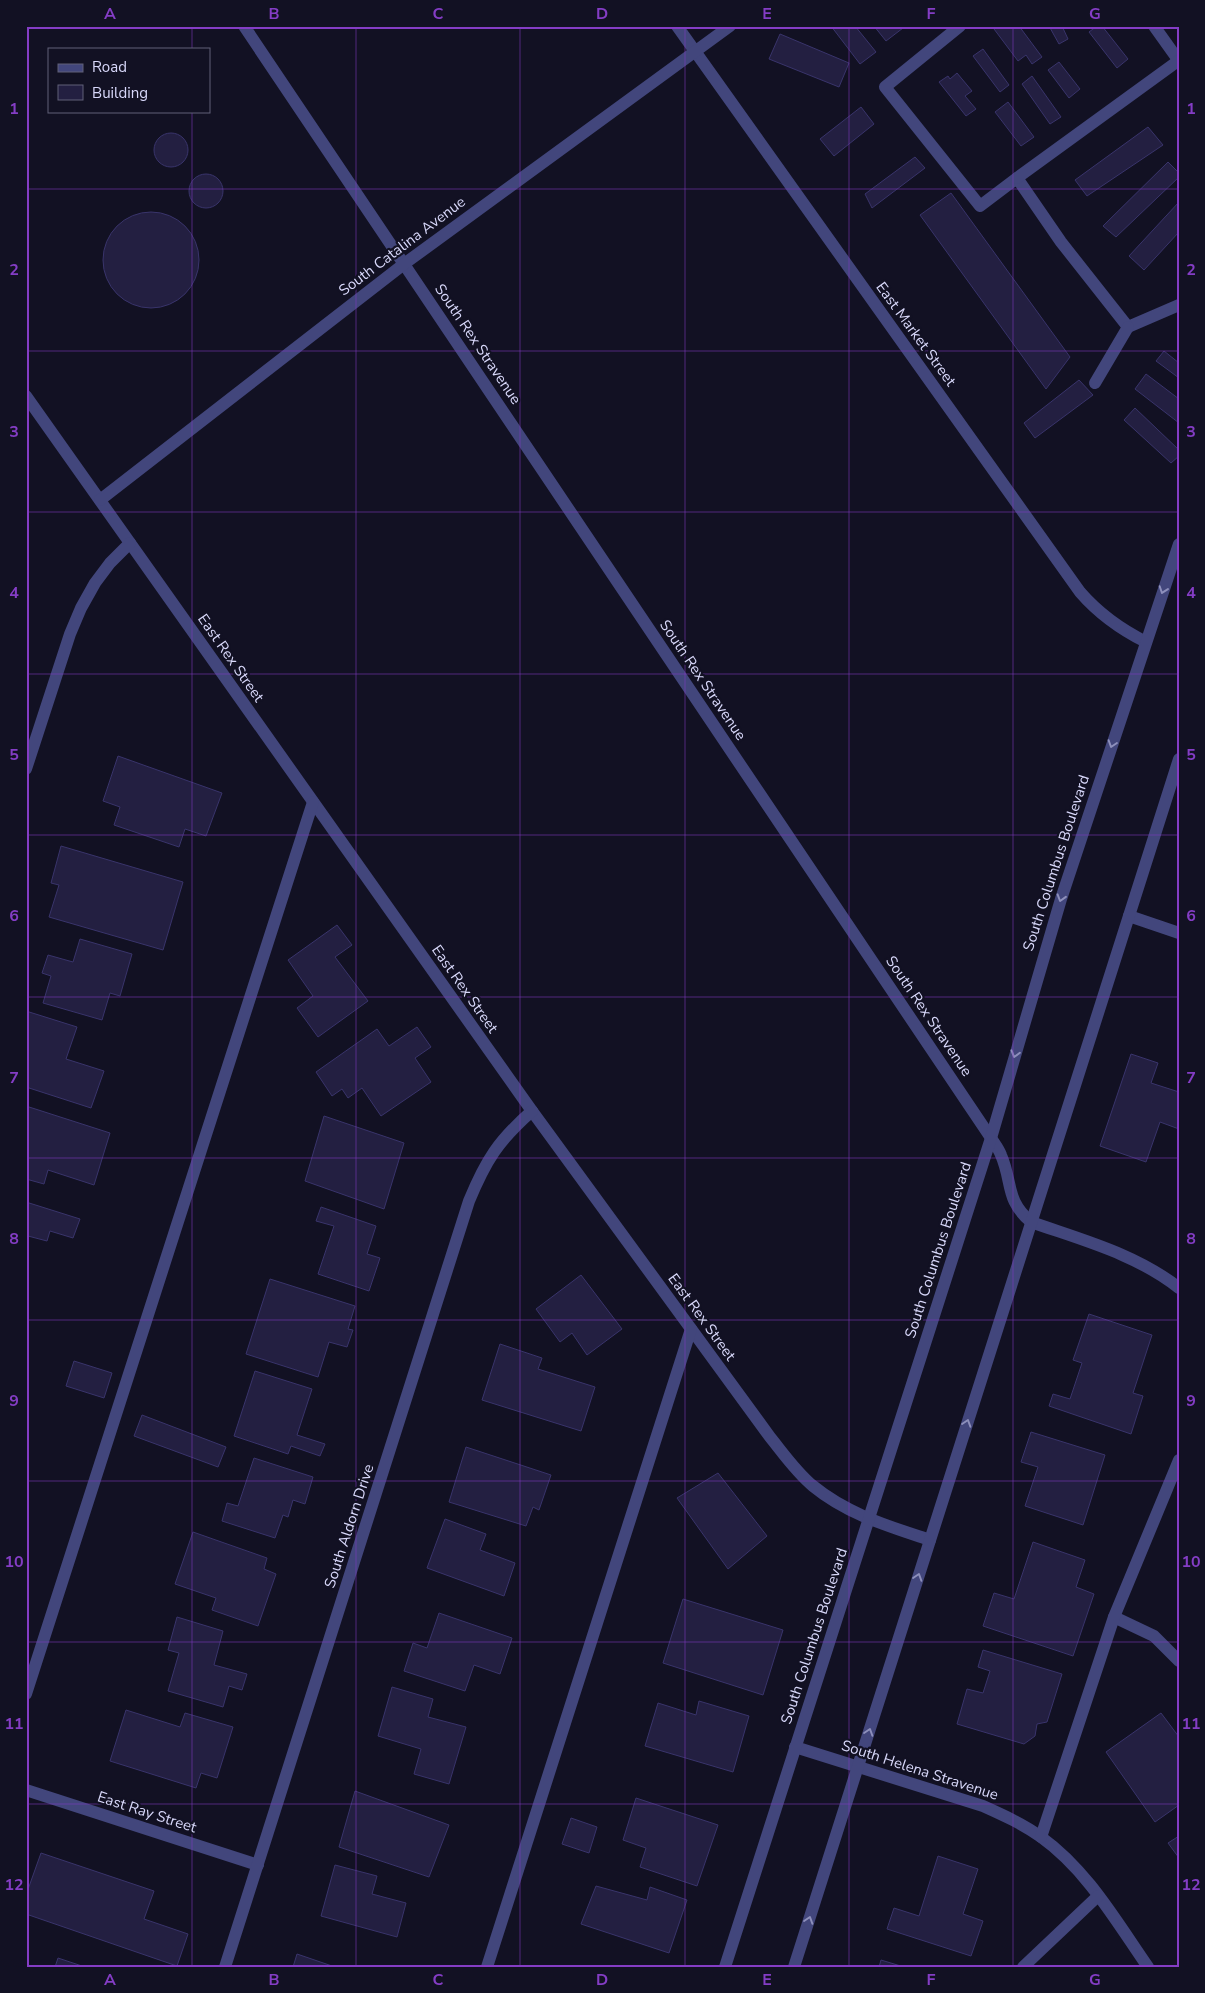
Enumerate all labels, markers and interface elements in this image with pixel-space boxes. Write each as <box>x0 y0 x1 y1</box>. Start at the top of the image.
text: A <box>104 3 116 25</box>
text: B <box>268 3 280 25</box>
text: C <box>433 3 444 25</box>
text: D <box>596 3 608 25</box>
text: E <box>762 3 772 25</box>
text: F <box>927 3 936 25</box>
text: G <box>1089 3 1101 25</box>
legend <box>48 48 210 112</box>
text: Road <box>92 57 127 77</box>
text: Building <box>92 83 148 103</box>
text: 1 <box>9 98 19 120</box>
text: 1 <box>1186 98 1196 120</box>
street label: South Catalina Avenue <box>335 192 469 300</box>
text: 2 <box>9 259 19 281</box>
text: 2 <box>1186 259 1196 281</box>
street label: East Market Street <box>871 278 961 391</box>
street label: South Rex Stravenue <box>430 280 526 408</box>
text: 3 <box>9 421 19 443</box>
text: 3 <box>1186 421 1196 443</box>
text: 4 <box>9 582 19 604</box>
text: 4 <box>1186 582 1196 604</box>
one-way arrow <box>1159 585 1169 593</box>
street label: East Rex Street <box>193 610 269 707</box>
street label: South Rex Stravenue <box>655 616 751 744</box>
one-way arrow <box>1107 739 1117 748</box>
text: 5 <box>9 744 19 766</box>
text: 5 <box>1186 744 1196 766</box>
street label: South Columbus Boulevard <box>1018 772 1094 954</box>
one-way arrow <box>1057 894 1067 902</box>
text: 6 <box>9 905 19 927</box>
text: 6 <box>1186 905 1196 927</box>
street label: East Rex Street <box>427 941 503 1038</box>
street label: South Rex Stravenue <box>881 952 977 1080</box>
one-way arrow <box>1010 1050 1021 1059</box>
text: 7 <box>9 1067 19 1089</box>
text: 7 <box>1186 1067 1196 1089</box>
street label: South Columbus Boulevard <box>900 1159 976 1341</box>
text: 8 <box>9 1228 19 1250</box>
text: 8 <box>1186 1228 1196 1250</box>
street label: East Rex Street <box>664 1269 741 1365</box>
text: 9 <box>9 1390 19 1412</box>
text: 9 <box>1186 1390 1196 1412</box>
one-way arrow <box>962 1419 972 1427</box>
street label: South Aldorn Drive <box>320 1461 378 1591</box>
street label: South Columbus Boulevard <box>776 1545 852 1727</box>
text: 10 <box>4 1551 24 1573</box>
text: 10 <box>1181 1551 1201 1573</box>
one-way arrow <box>912 1574 922 1582</box>
text: 11 <box>4 1713 24 1735</box>
text: 11 <box>1181 1713 1201 1735</box>
one-way arrow <box>863 1728 873 1737</box>
street label: South Helena Stravenue <box>839 1735 1001 1805</box>
street label: East Ray Street <box>95 1787 200 1838</box>
text: 12 <box>4 1874 24 1896</box>
text: 12 <box>1181 1874 1201 1896</box>
one-way arrow <box>803 1917 813 1925</box>
text: A <box>104 1969 116 1991</box>
text: B <box>268 1969 280 1991</box>
text: C <box>433 1969 444 1991</box>
text: D <box>596 1969 608 1991</box>
text: E <box>762 1969 772 1991</box>
text: F <box>927 1969 936 1991</box>
text: G <box>1089 1969 1101 1991</box>

